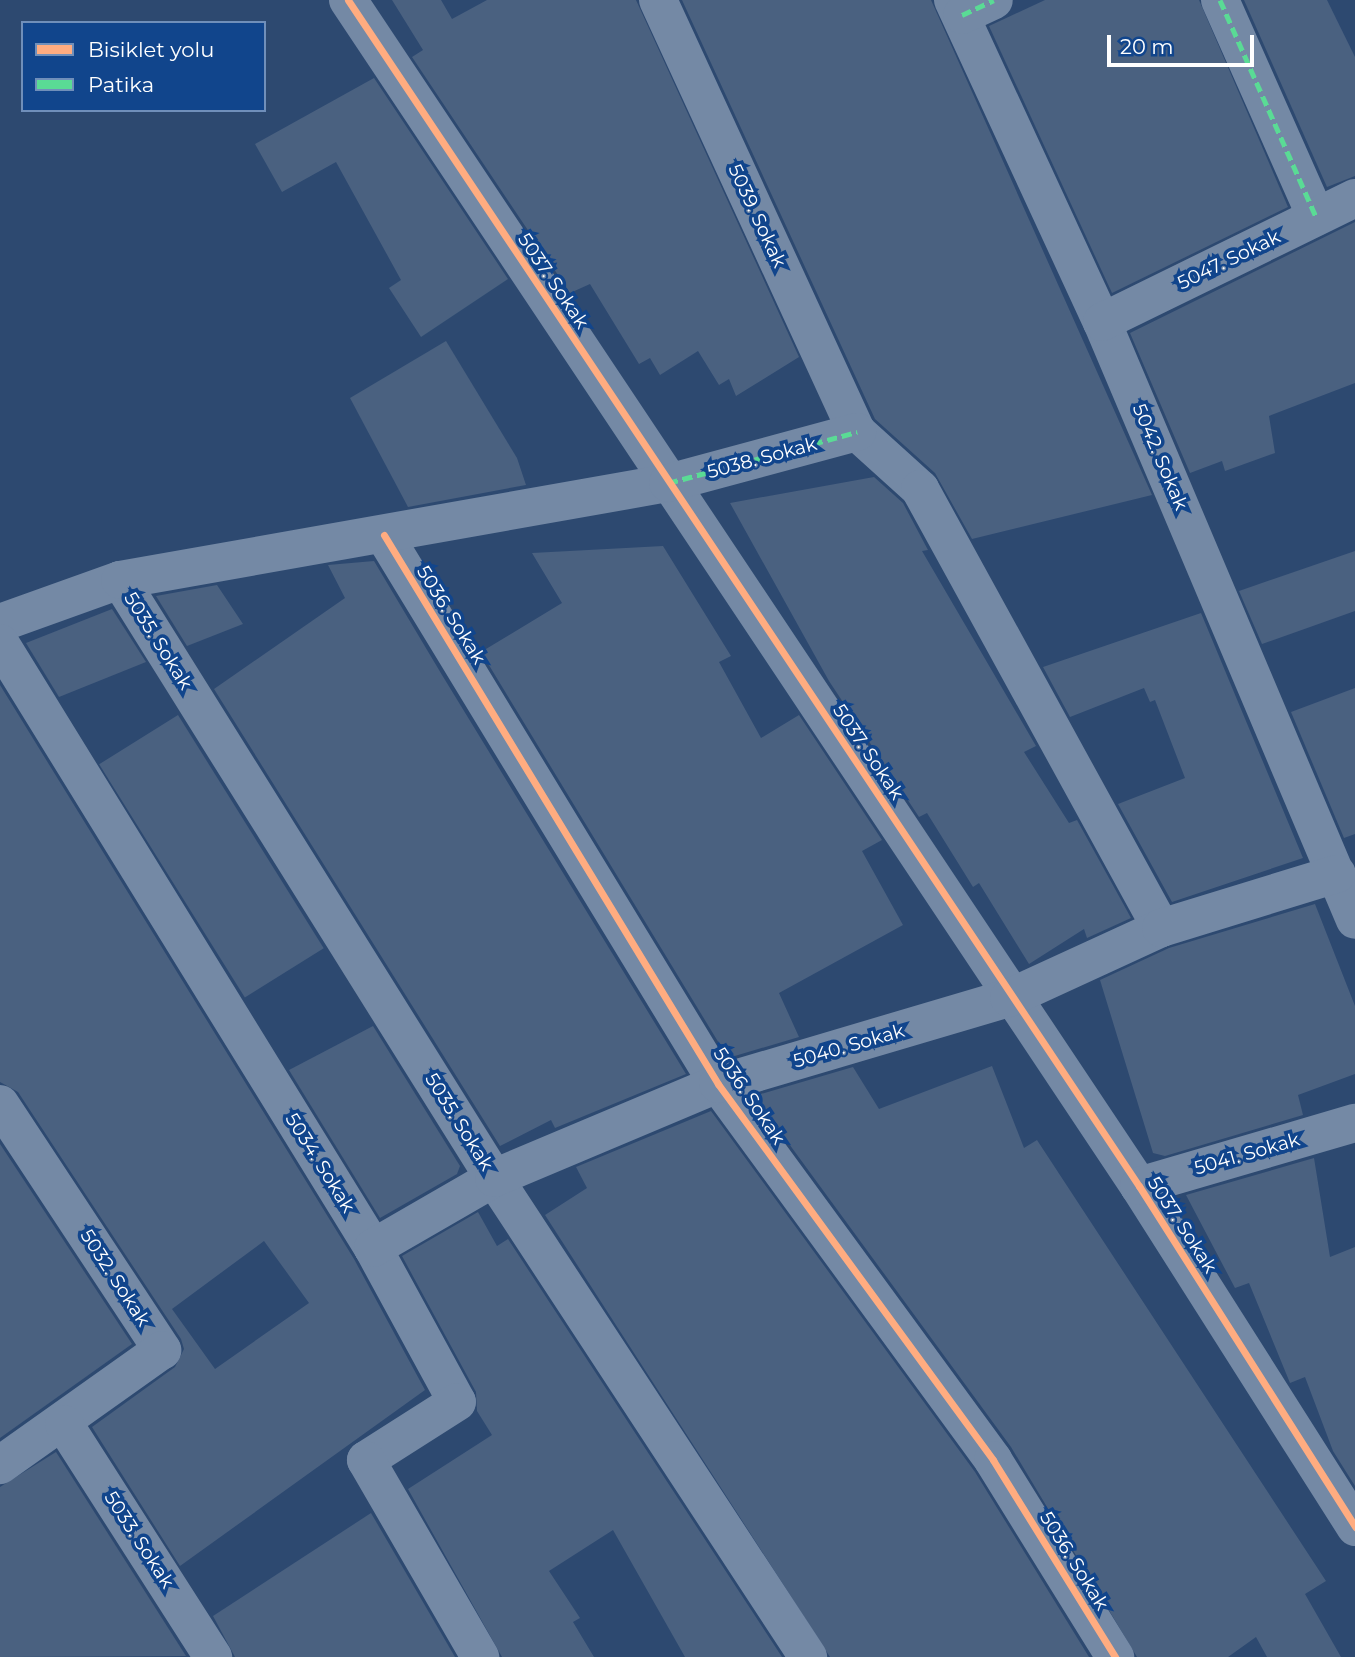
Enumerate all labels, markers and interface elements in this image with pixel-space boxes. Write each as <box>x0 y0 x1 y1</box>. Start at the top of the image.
legend <box>21 21 266 112</box>
scale bar <box>1110 21 1257 65</box>
text: 20 m <box>1120 34 1174 59</box>
text: Bisiklet yolu <box>88 37 214 62</box>
text: Patika <box>88 72 154 97</box>
street label: 5039. Sokak <box>723 161 791 271</box>
street label: 5047. Sokak <box>1174 225 1284 295</box>
street label: 5037. Sokak <box>513 229 593 333</box>
street label: 5042. Sokak <box>1127 400 1193 514</box>
street label: 5038. Sokak <box>705 432 819 484</box>
street label: 5036. Sokak <box>412 561 490 669</box>
street label: 5035. Sokak <box>119 588 197 694</box>
street label: 5037. Sokak <box>828 700 908 804</box>
street label: 5040. Sokak <box>791 1019 907 1073</box>
street label: 5036. Sokak <box>708 1043 790 1149</box>
street label: 5035. Sokak <box>420 1069 498 1175</box>
street label: 5034. Sokak <box>280 1109 360 1217</box>
street label: 5041. Sokak <box>1192 1128 1302 1180</box>
street label: 5037. Sokak <box>1142 1173 1222 1277</box>
street label: 5032. Sokak <box>75 1225 155 1331</box>
street label: 5033. Sokak <box>99 1487 179 1593</box>
street label: 5036. Sokak <box>1035 1507 1113 1615</box>

